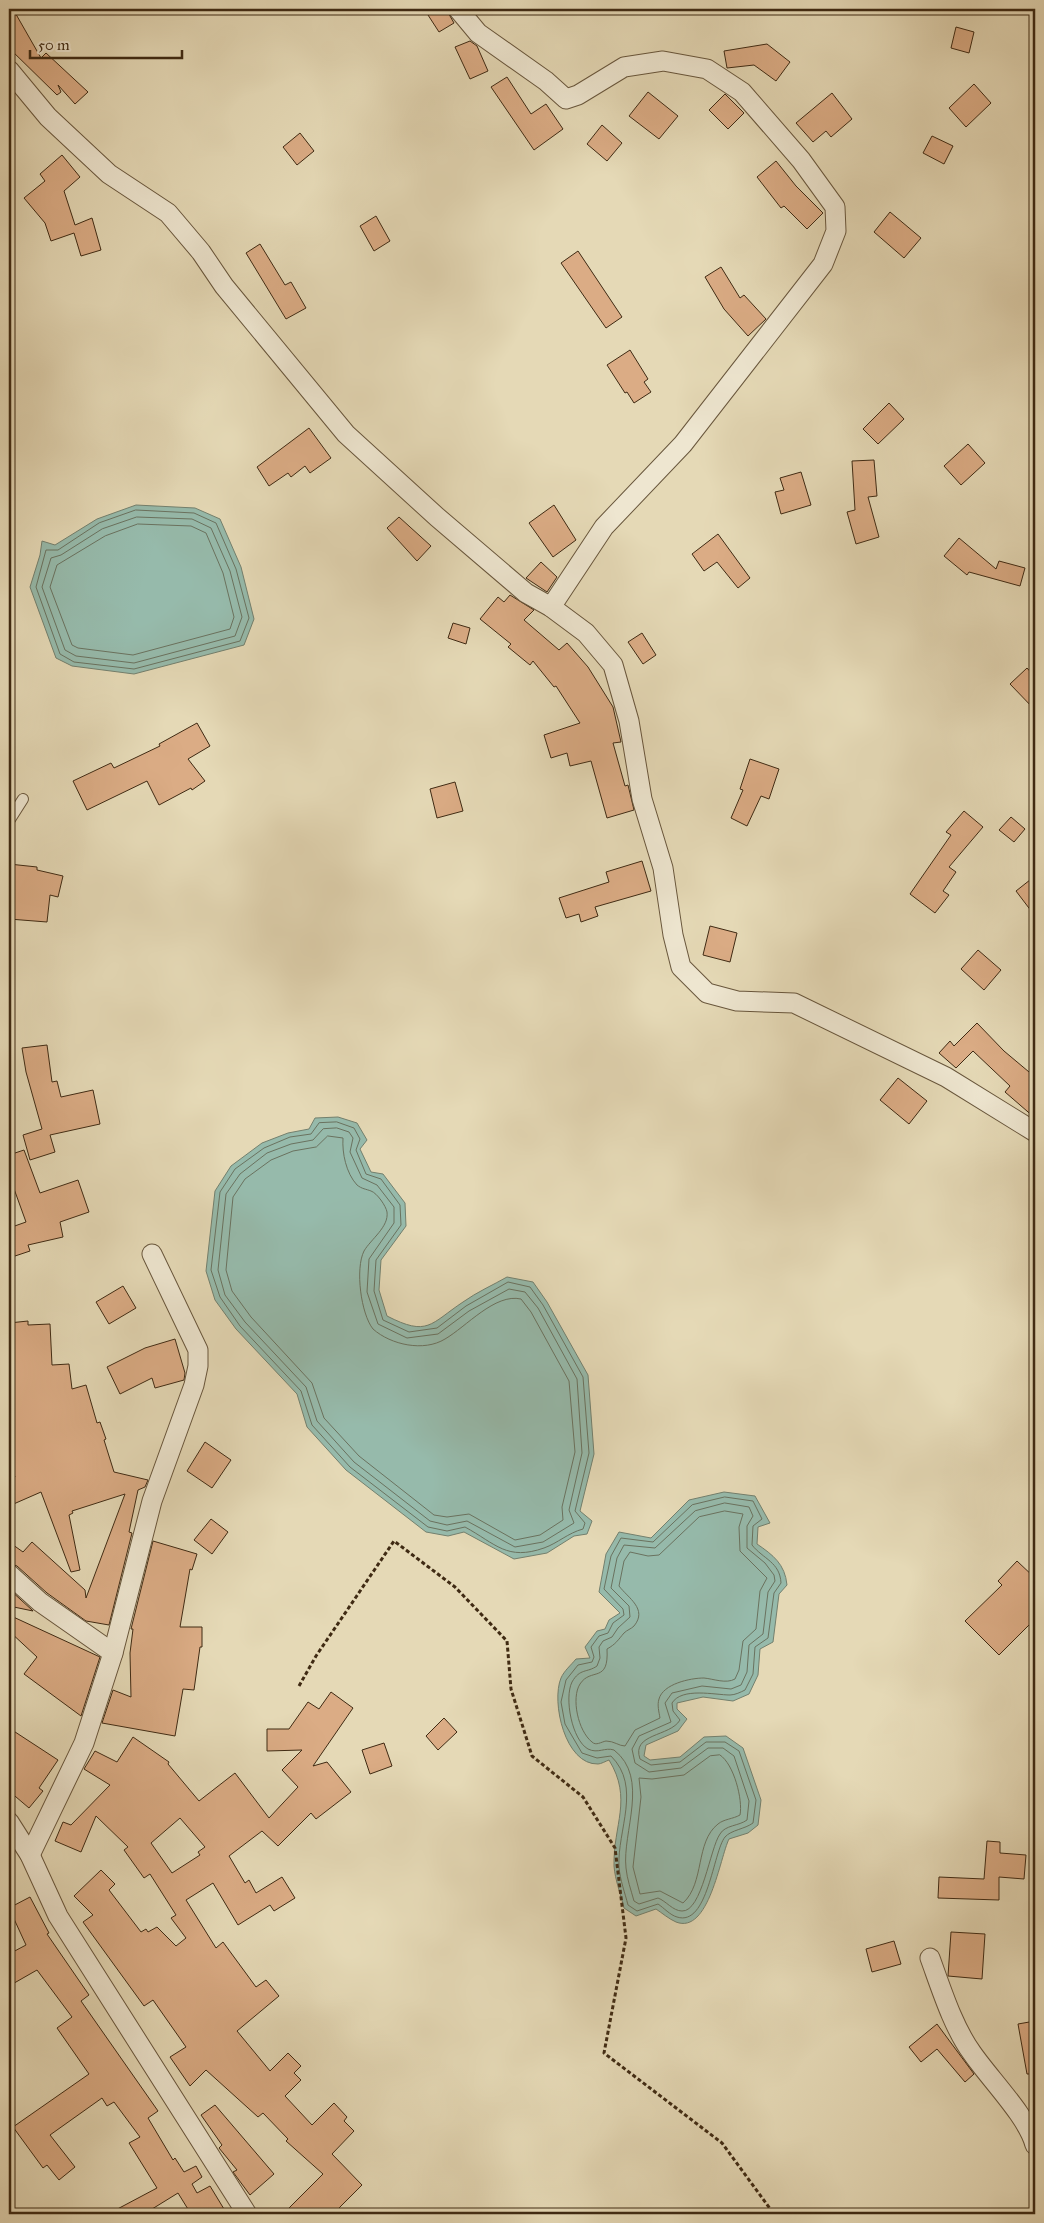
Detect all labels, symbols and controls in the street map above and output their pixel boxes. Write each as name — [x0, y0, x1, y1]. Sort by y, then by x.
scale bar — [30, 28, 182, 60]
text: 50 m — [38, 36, 70, 54]

